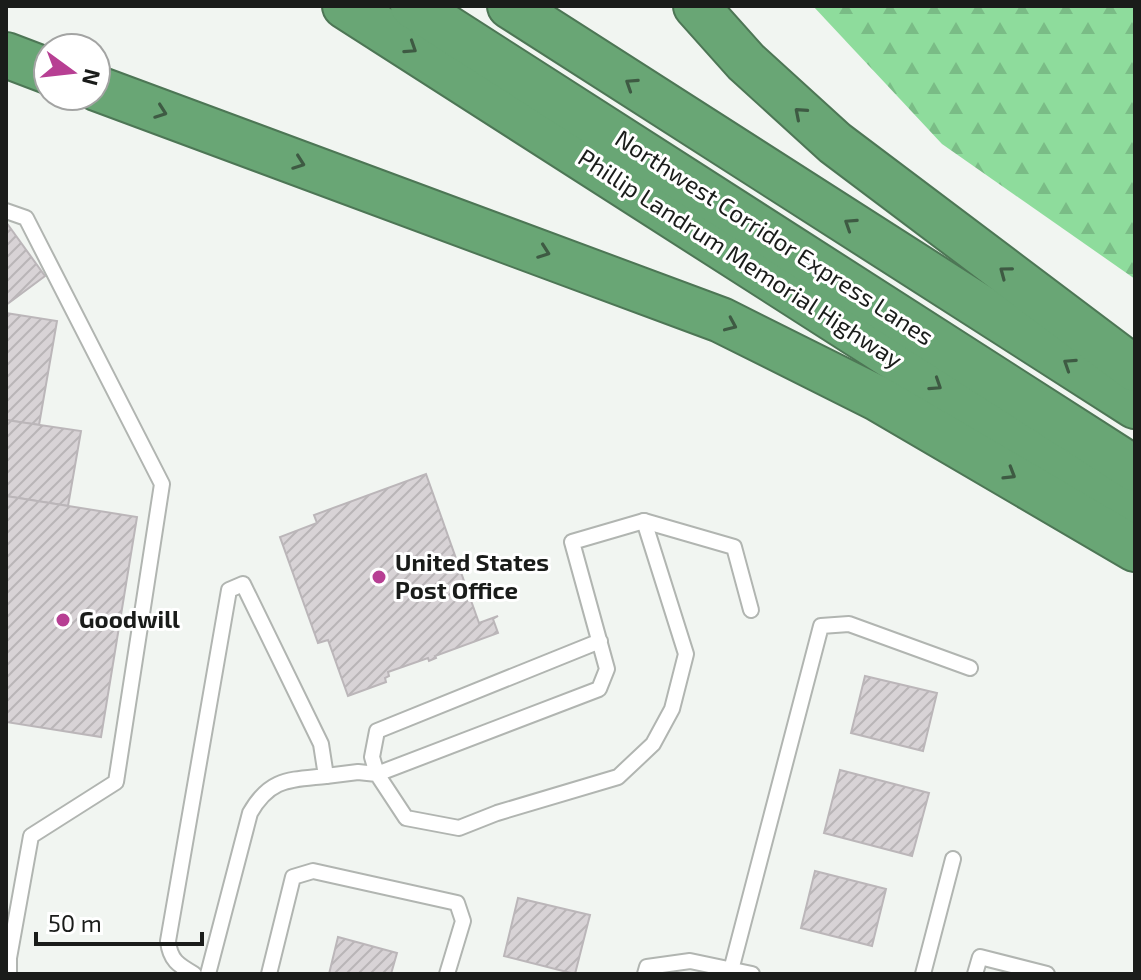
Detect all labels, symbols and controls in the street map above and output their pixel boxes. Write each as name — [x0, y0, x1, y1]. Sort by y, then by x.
north arrow — [32, 32, 112, 112]
one-way arrow — [402, 39, 416, 54]
text: N — [78, 66, 107, 88]
one-way arrow — [626, 78, 640, 93]
one-way arrow — [153, 103, 167, 119]
one-way arrow — [795, 108, 810, 122]
street label: Northwest Corridor Express Lanes — [610, 123, 939, 351]
street label: Phillip Landrum Memorial Highway — [573, 142, 909, 374]
one-way arrow — [292, 153, 306, 170]
one-way arrow — [845, 218, 859, 233]
one-way arrow — [536, 242, 550, 259]
one-way arrow — [1000, 267, 1014, 282]
one-way arrow — [723, 315, 738, 331]
one-way arrow — [1064, 359, 1078, 374]
one-way arrow — [927, 375, 942, 390]
one-way arrow — [1001, 464, 1016, 480]
place label: United States Post Office — [395, 547, 549, 604]
marker: United States Post Office — [370, 568, 388, 586]
place label: Goodwill — [79, 604, 180, 633]
marker: Goodwill — [54, 611, 72, 629]
scale bar — [36, 896, 202, 946]
text: 50 m — [48, 908, 102, 937]

